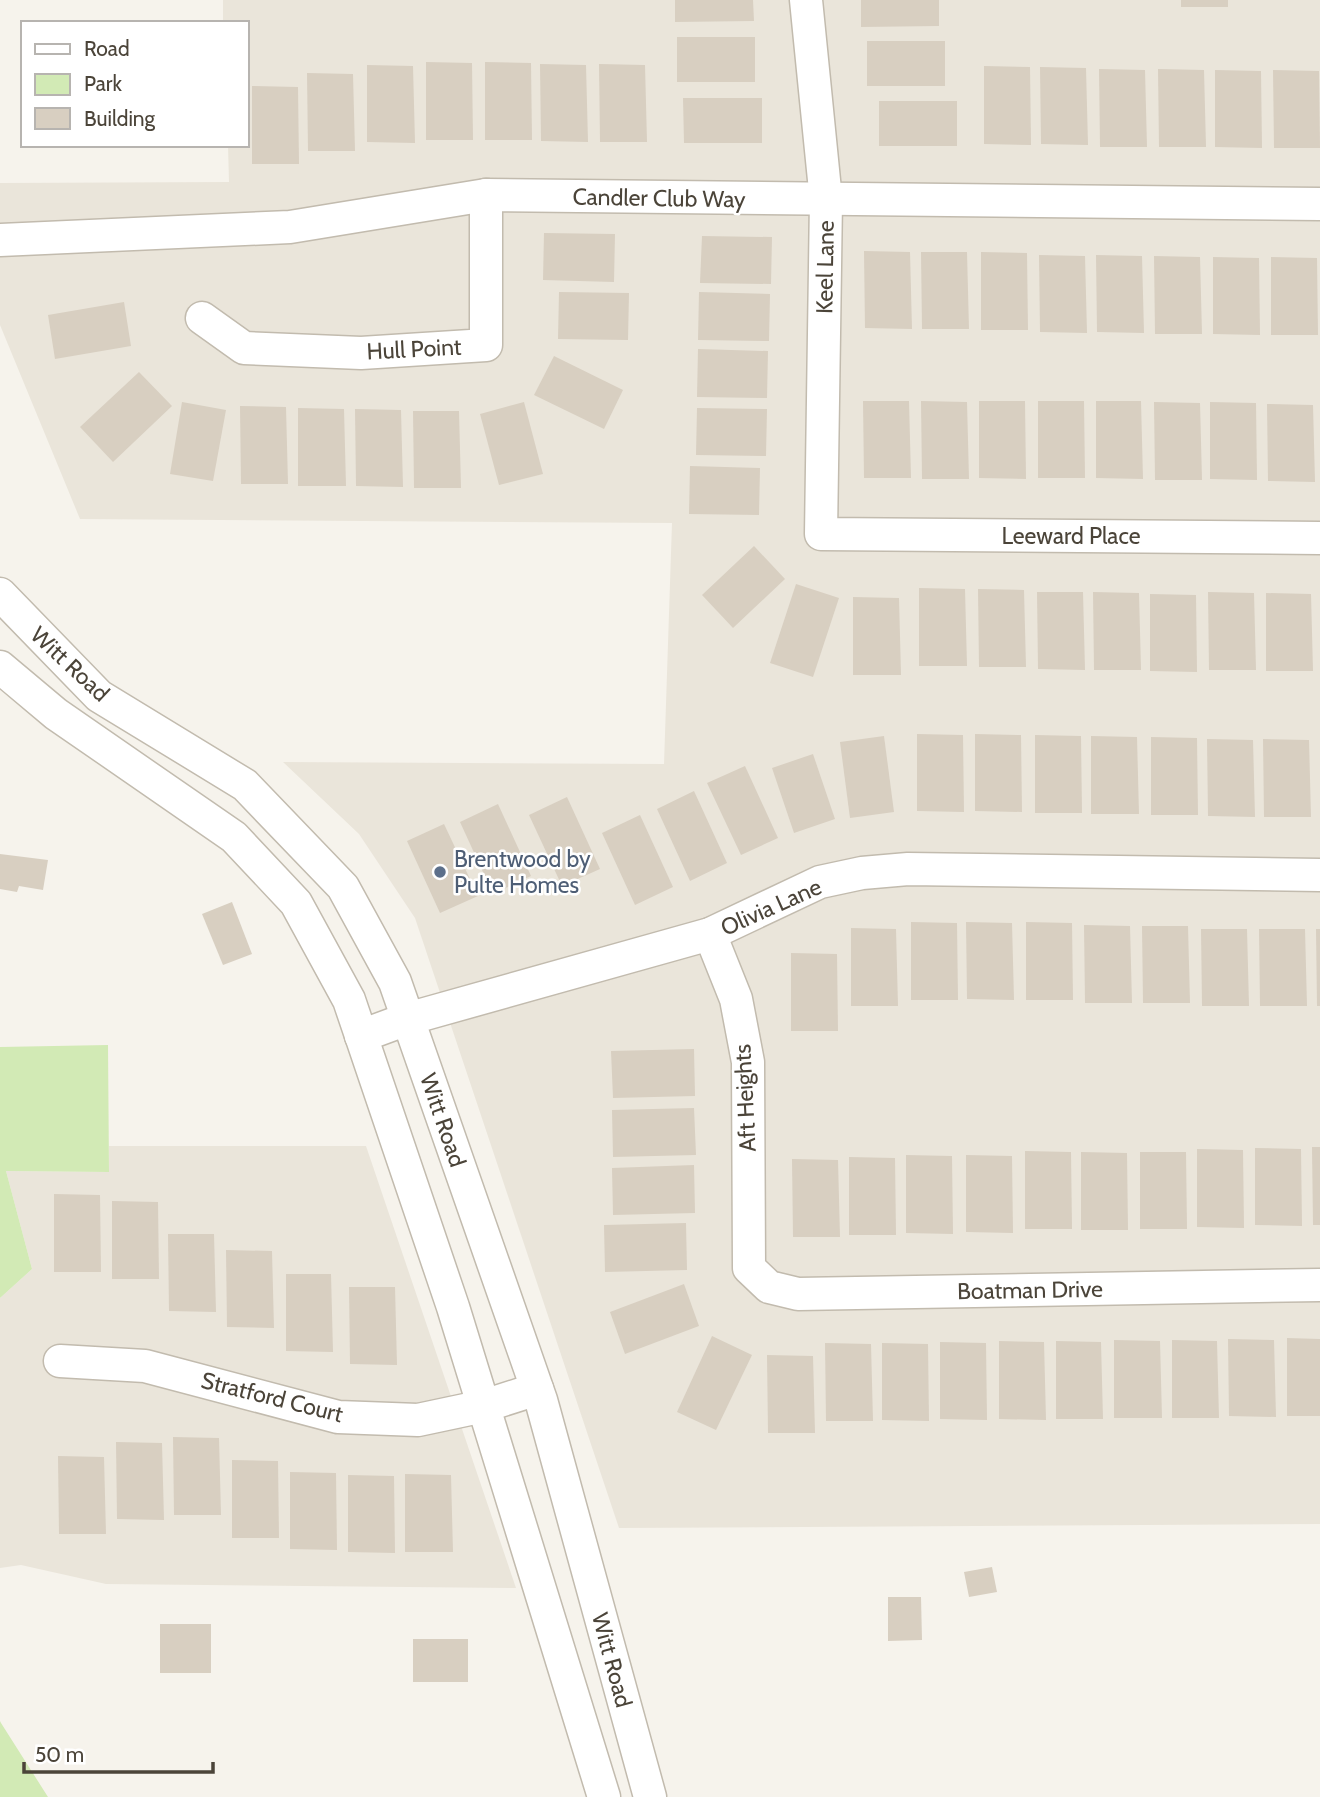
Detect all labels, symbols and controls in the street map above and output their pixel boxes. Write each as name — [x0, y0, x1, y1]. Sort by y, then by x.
legend — [21, 21, 248, 147]
text: Road — [84, 36, 130, 61]
text: Park — [84, 71, 122, 96]
text: Building — [84, 106, 156, 131]
street label: Candler Club Way — [572, 182, 746, 214]
street label: Keel Lane — [810, 220, 840, 314]
street label: Hull Point — [366, 333, 462, 365]
street label: Leeward Place — [1002, 522, 1141, 550]
street label: Witt Road — [25, 621, 115, 707]
place label: Brentwood by Pulte Homes — [454, 845, 591, 899]
marker: Brentwood by Pulte Homes — [432, 864, 448, 880]
street label: Olivia Lane — [716, 872, 826, 942]
street label: Aft Heights — [728, 1043, 762, 1153]
street label: Witt Road — [414, 1070, 472, 1170]
street label: Boatman Drive — [957, 1275, 1103, 1305]
street label: Stratford Court — [198, 1366, 346, 1428]
street label: Witt Road — [586, 1609, 638, 1711]
scale bar — [24, 1730, 214, 1774]
text: 50 m — [35, 1742, 84, 1767]

